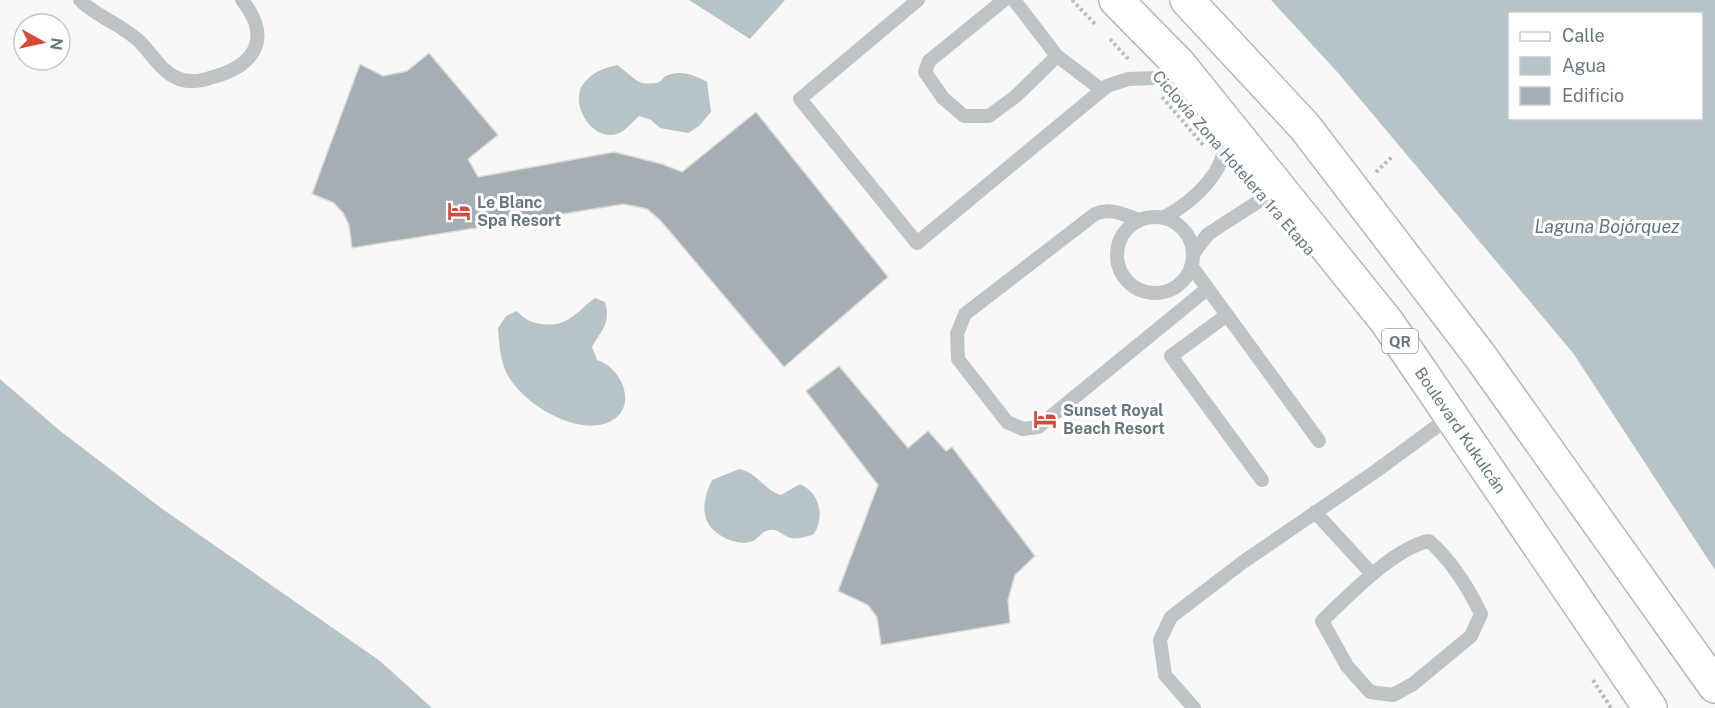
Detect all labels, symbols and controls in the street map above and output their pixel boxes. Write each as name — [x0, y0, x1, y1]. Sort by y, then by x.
north arrow — [12, 12, 72, 72]
legend — [1508, 12, 1703, 120]
text: Calle — [1562, 25, 1605, 46]
text: N — [46, 36, 67, 52]
text: Agua — [1562, 55, 1606, 76]
street label: Ciclovía Zona Hotelera 1ra Etapa — [1149, 67, 1319, 259]
text: Edificio — [1562, 85, 1624, 106]
place label: Le Blanc Spa Resort — [477, 193, 562, 230]
hotel icon: Le Blanc Spa Resort — [446, 198, 472, 224]
water label: Laguna Bojórquez — [1535, 216, 1680, 237]
road number: QR — [1382, 329, 1418, 353]
street label: Boulevard Kukulcán — [1411, 364, 1510, 497]
place label: Sunset Royal Beach Resort — [1063, 401, 1165, 438]
hotel icon: Sunset Royal Beach Resort — [1032, 406, 1058, 432]

